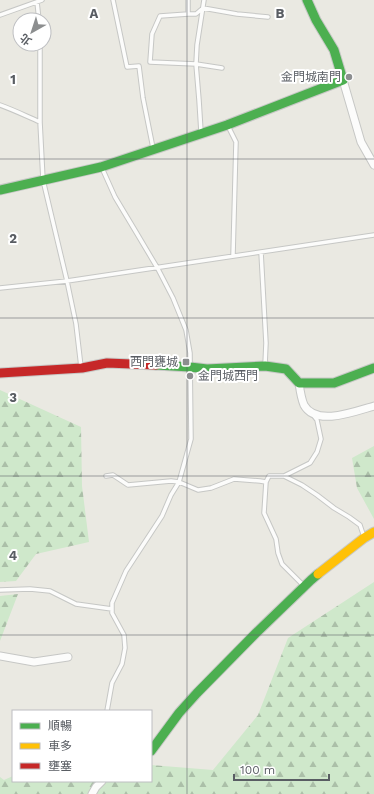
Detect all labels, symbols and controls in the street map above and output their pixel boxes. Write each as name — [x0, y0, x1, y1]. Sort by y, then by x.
text: A — [90, 6, 99, 21]
text: B — [276, 6, 285, 21]
north arrow — [12, 12, 52, 52]
text: 北 — [18, 31, 34, 48]
place label: 金門城南門 — [281, 70, 341, 84]
text: 1 — [10, 72, 16, 87]
marker: 金門城南門 — [344, 72, 354, 82]
text: 2 — [9, 231, 17, 246]
place label: 西門甕城 — [130, 355, 178, 369]
marker: 西門甕城 — [181, 357, 191, 367]
place label: 金門城西門 — [198, 369, 258, 383]
marker: 金門城西門 — [185, 371, 195, 381]
text: 3 — [9, 390, 17, 405]
text: 4 — [9, 548, 18, 563]
legend — [12, 710, 152, 782]
text: 順暢 — [48, 719, 72, 733]
text: 車多 — [48, 739, 72, 753]
scale bar — [234, 756, 329, 782]
text: 壅塞 — [48, 759, 72, 773]
text: 100 m — [240, 763, 275, 777]

